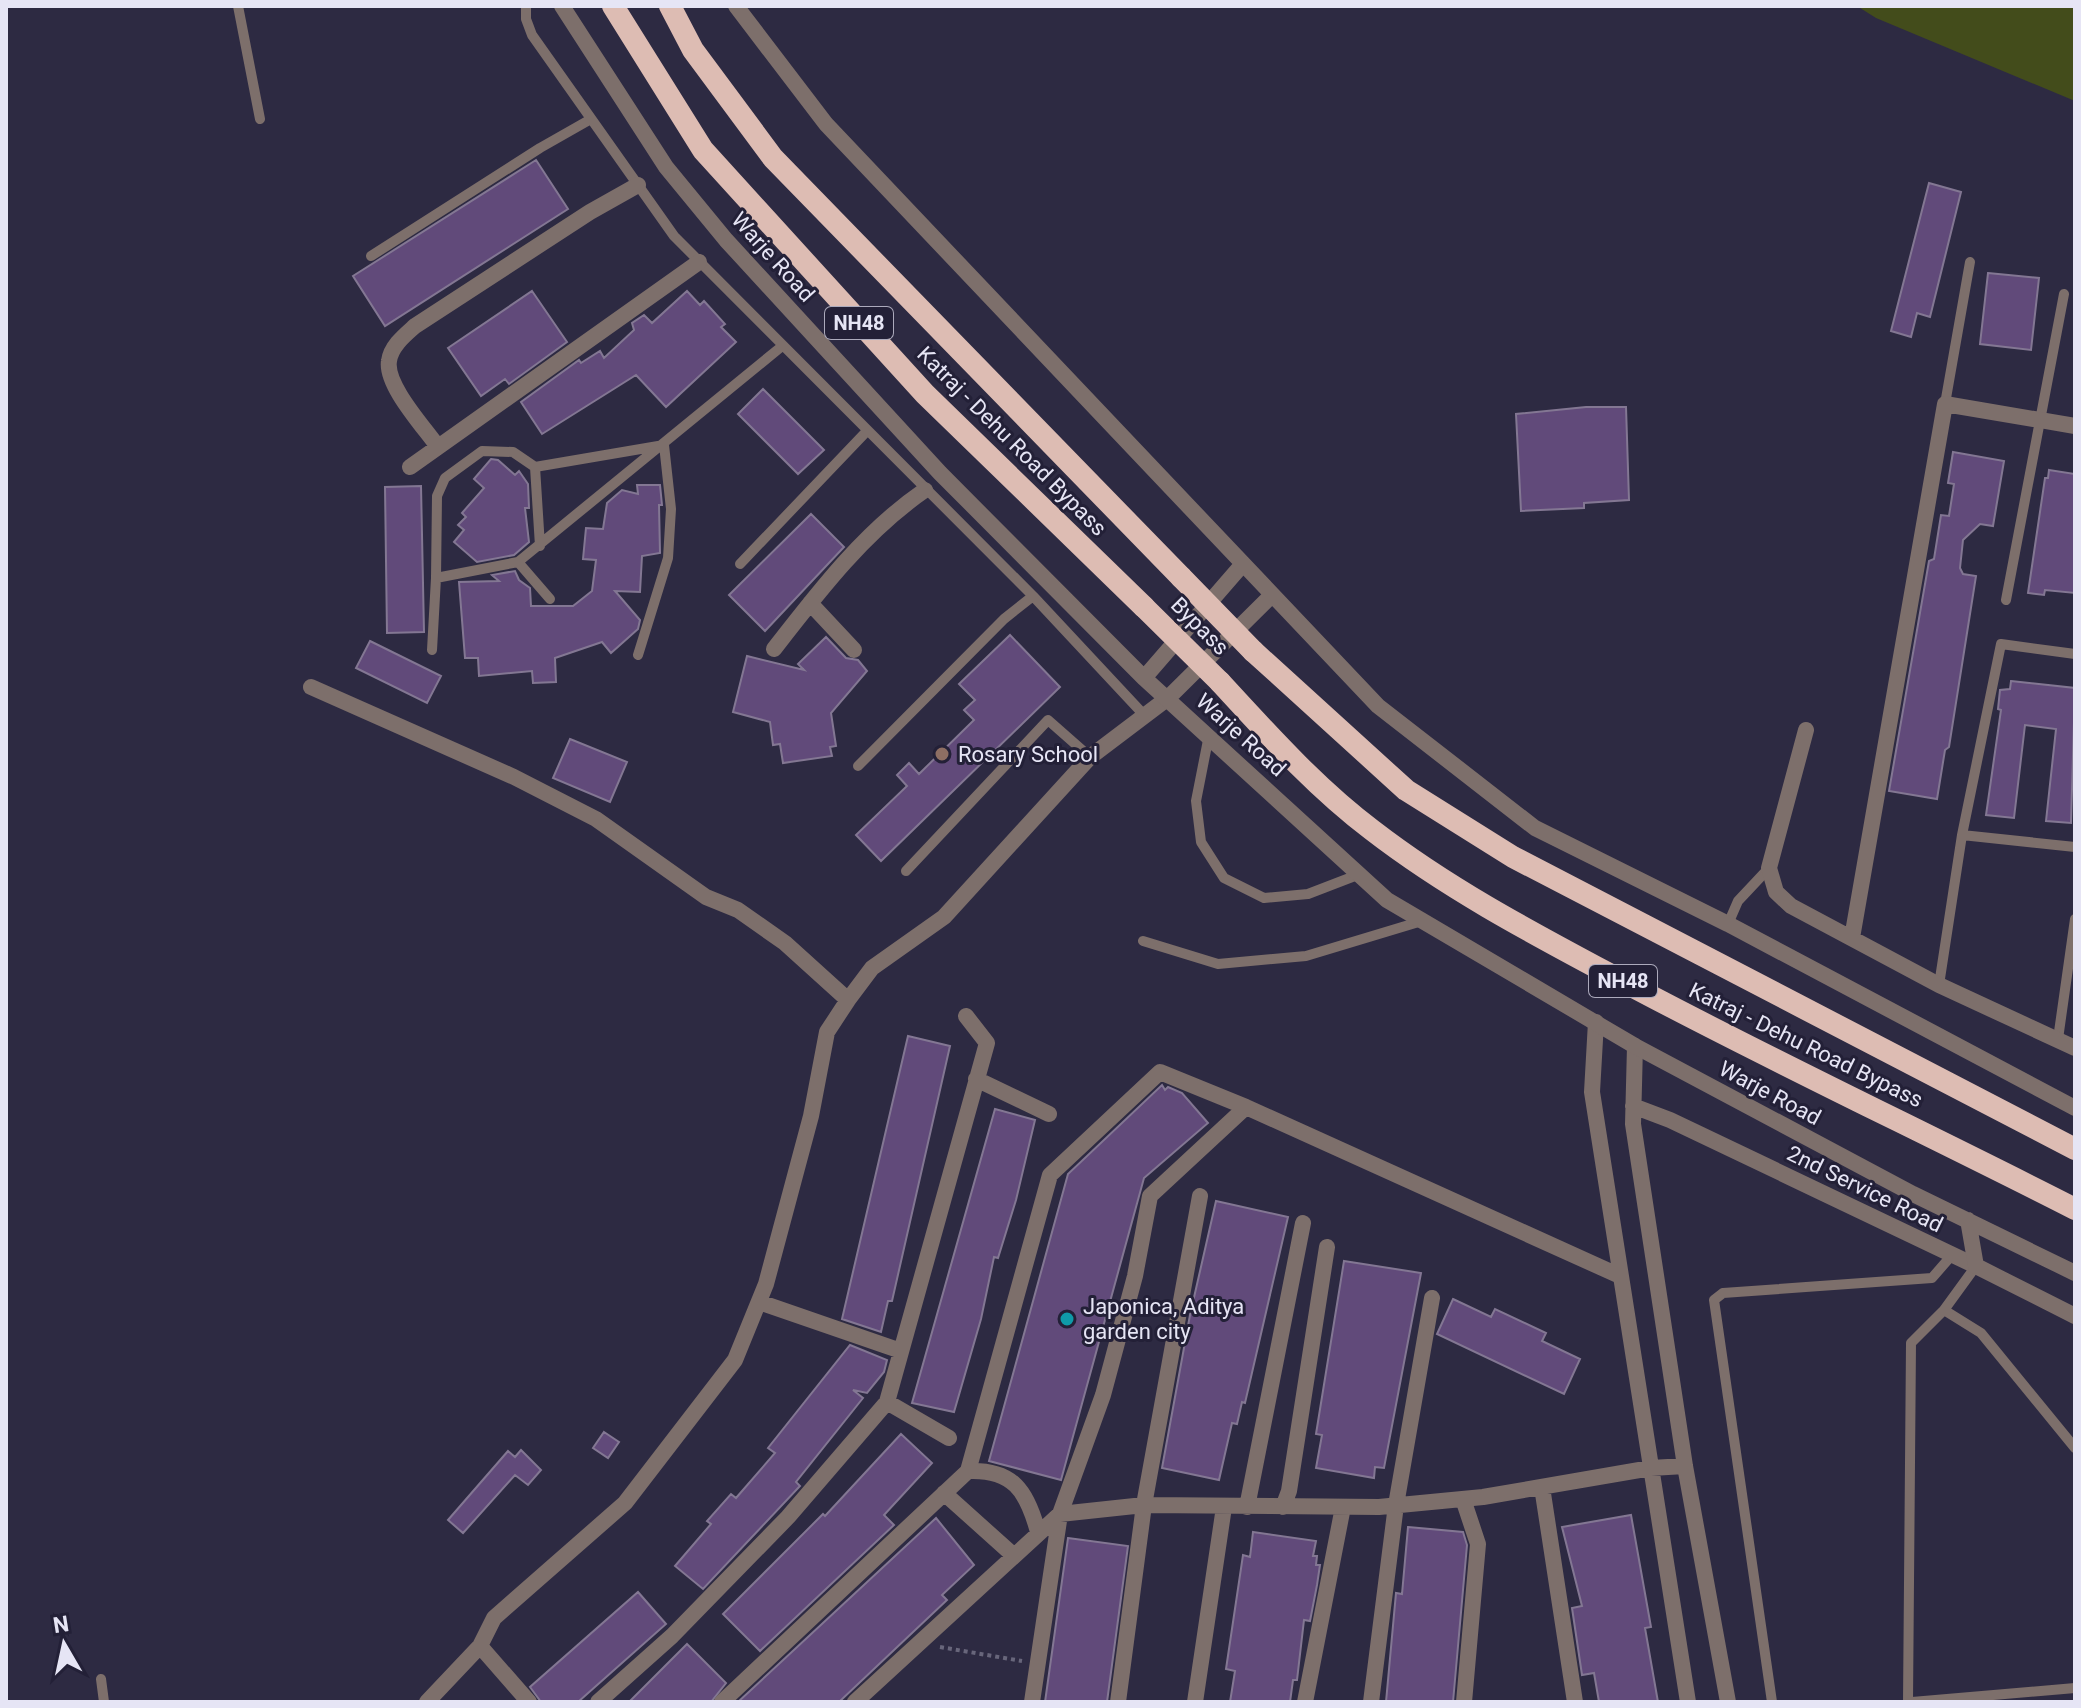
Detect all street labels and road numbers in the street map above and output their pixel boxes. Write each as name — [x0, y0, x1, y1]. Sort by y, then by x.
street label: Warje Road — [726, 207, 820, 307]
road number: NH48 — [825, 307, 893, 339]
street label: Katraj - Dehu Road Bypass — [912, 341, 1112, 541]
street label: Bypass — [1166, 592, 1234, 660]
street label: Warje Road — [1191, 688, 1291, 782]
road number: NH48 — [1589, 965, 1657, 997]
street label: Katraj - Dehu Road Bypass — [1685, 977, 1927, 1113]
street label: Warje Road — [1715, 1056, 1825, 1130]
street label: 2nd Service Road — [1783, 1141, 1947, 1237]

